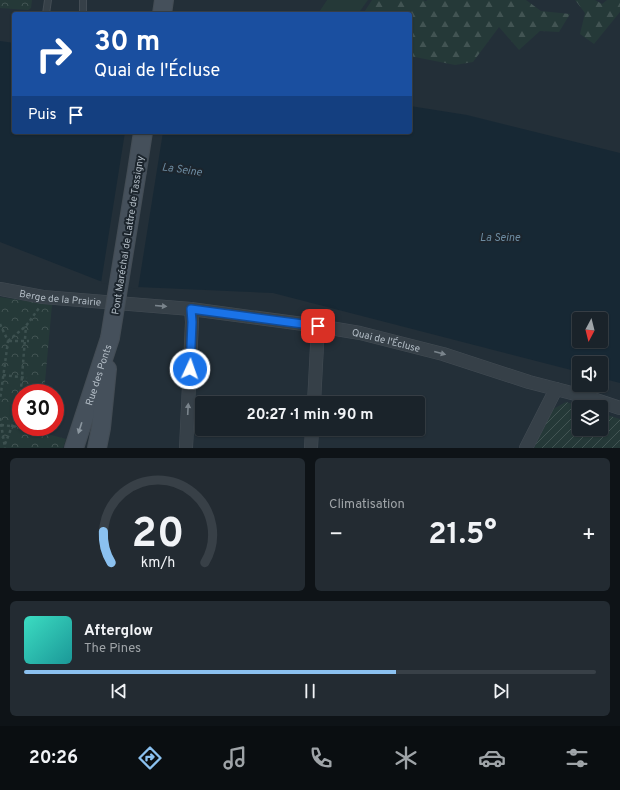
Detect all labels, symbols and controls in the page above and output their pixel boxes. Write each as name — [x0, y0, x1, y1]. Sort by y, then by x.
text: 30 m — [94, 25, 160, 61]
icon: right — [28, 28, 80, 80]
text: Quai de l'Écluse — [94, 60, 220, 83]
icon: arrive — [65, 104, 87, 126]
text: Puis — [28, 106, 57, 125]
street label: Pont Maréchal de Lattre de Tassigny — [109, 155, 147, 316]
water label: La Seine — [161, 160, 203, 180]
water label: La Seine — [480, 231, 520, 245]
street label: Berge de la Prairie — [18, 288, 102, 310]
one-way arrow — [155, 303, 167, 309]
pin — [301, 309, 335, 343]
north arrow — [572, 312, 608, 348]
map controls — [572, 312, 608, 436]
icon: arrive — [307, 315, 329, 337]
street label: Quai de l'Écluse — [351, 327, 422, 356]
street label: Rue des Ponts — [83, 343, 116, 408]
position arrow — [169, 348, 211, 390]
one-way arrow — [435, 350, 447, 356]
button: sound — [572, 356, 608, 392]
speed limit sign: 30 — [12, 384, 64, 436]
button: layers — [572, 400, 608, 436]
one-way arrow — [184, 403, 191, 415]
text: 20:27 · 1 min · 90 m — [247, 406, 373, 425]
one-way arrow — [77, 422, 83, 434]
text: Climatisation — [329, 497, 405, 513]
text: 20 — [131, 508, 184, 561]
text: 21.5° — [428, 517, 497, 554]
text: − — [329, 522, 343, 549]
text: + — [582, 522, 596, 549]
text: km/h — [140, 553, 175, 571]
text: Afterglow — [84, 622, 153, 641]
text: The Pines — [84, 641, 141, 657]
icon: previous — [108, 680, 130, 702]
icon: pause — [299, 680, 321, 702]
icon: next — [490, 680, 512, 702]
icon: directions — [136, 744, 164, 772]
icon: music — [221, 744, 249, 772]
icon: phone — [307, 744, 335, 772]
icon: climate — [392, 744, 420, 772]
icon: car — [478, 744, 506, 772]
icon: filters — [563, 744, 591, 772]
text: 20:26 — [29, 747, 78, 770]

